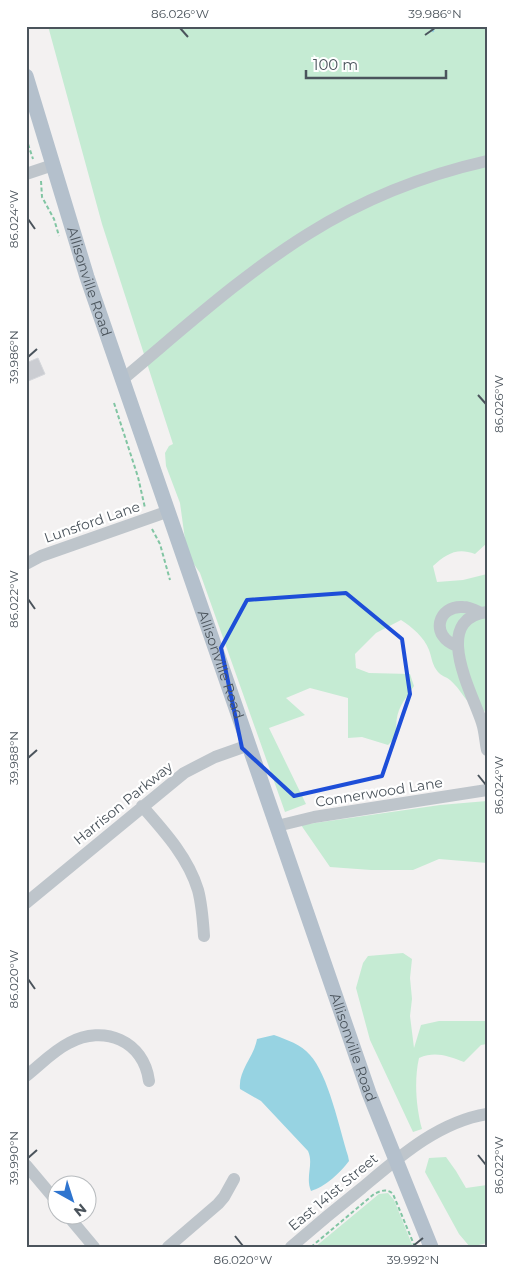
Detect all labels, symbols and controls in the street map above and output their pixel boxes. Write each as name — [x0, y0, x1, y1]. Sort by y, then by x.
text: 86.026°W — [151, 6, 209, 21]
text: 39.986°N — [408, 6, 462, 21]
scale bar — [306, 48, 446, 80]
text: 100 m — [313, 55, 358, 74]
text: 86.024°W — [6, 190, 21, 248]
street label: Allisonville Road — [63, 225, 116, 339]
text: 39.986°N — [6, 330, 21, 384]
text: 86.026°W — [491, 375, 506, 433]
street label: Lunsford Lane — [42, 497, 142, 547]
text: 86.022°W — [6, 570, 21, 628]
street label: Allisonville Road — [194, 608, 248, 721]
text: 39.988°N — [6, 731, 21, 785]
text: 86.024°W — [491, 756, 506, 814]
street label: Harrison Parkway — [70, 757, 177, 849]
street label: Connerwood Lane — [314, 773, 444, 811]
text: 86.020°W — [6, 950, 21, 1008]
street label: Allisonville Road — [326, 990, 381, 1104]
text: 39.990°N — [6, 1131, 21, 1185]
text: 86.022°W — [491, 1136, 506, 1194]
street label: East 141st Street — [285, 1149, 382, 1235]
north arrow — [48, 1176, 98, 1226]
text: N — [70, 1200, 90, 1221]
text: 86.020°W — [214, 1252, 272, 1267]
text: 39.992°N — [387, 1252, 439, 1267]

